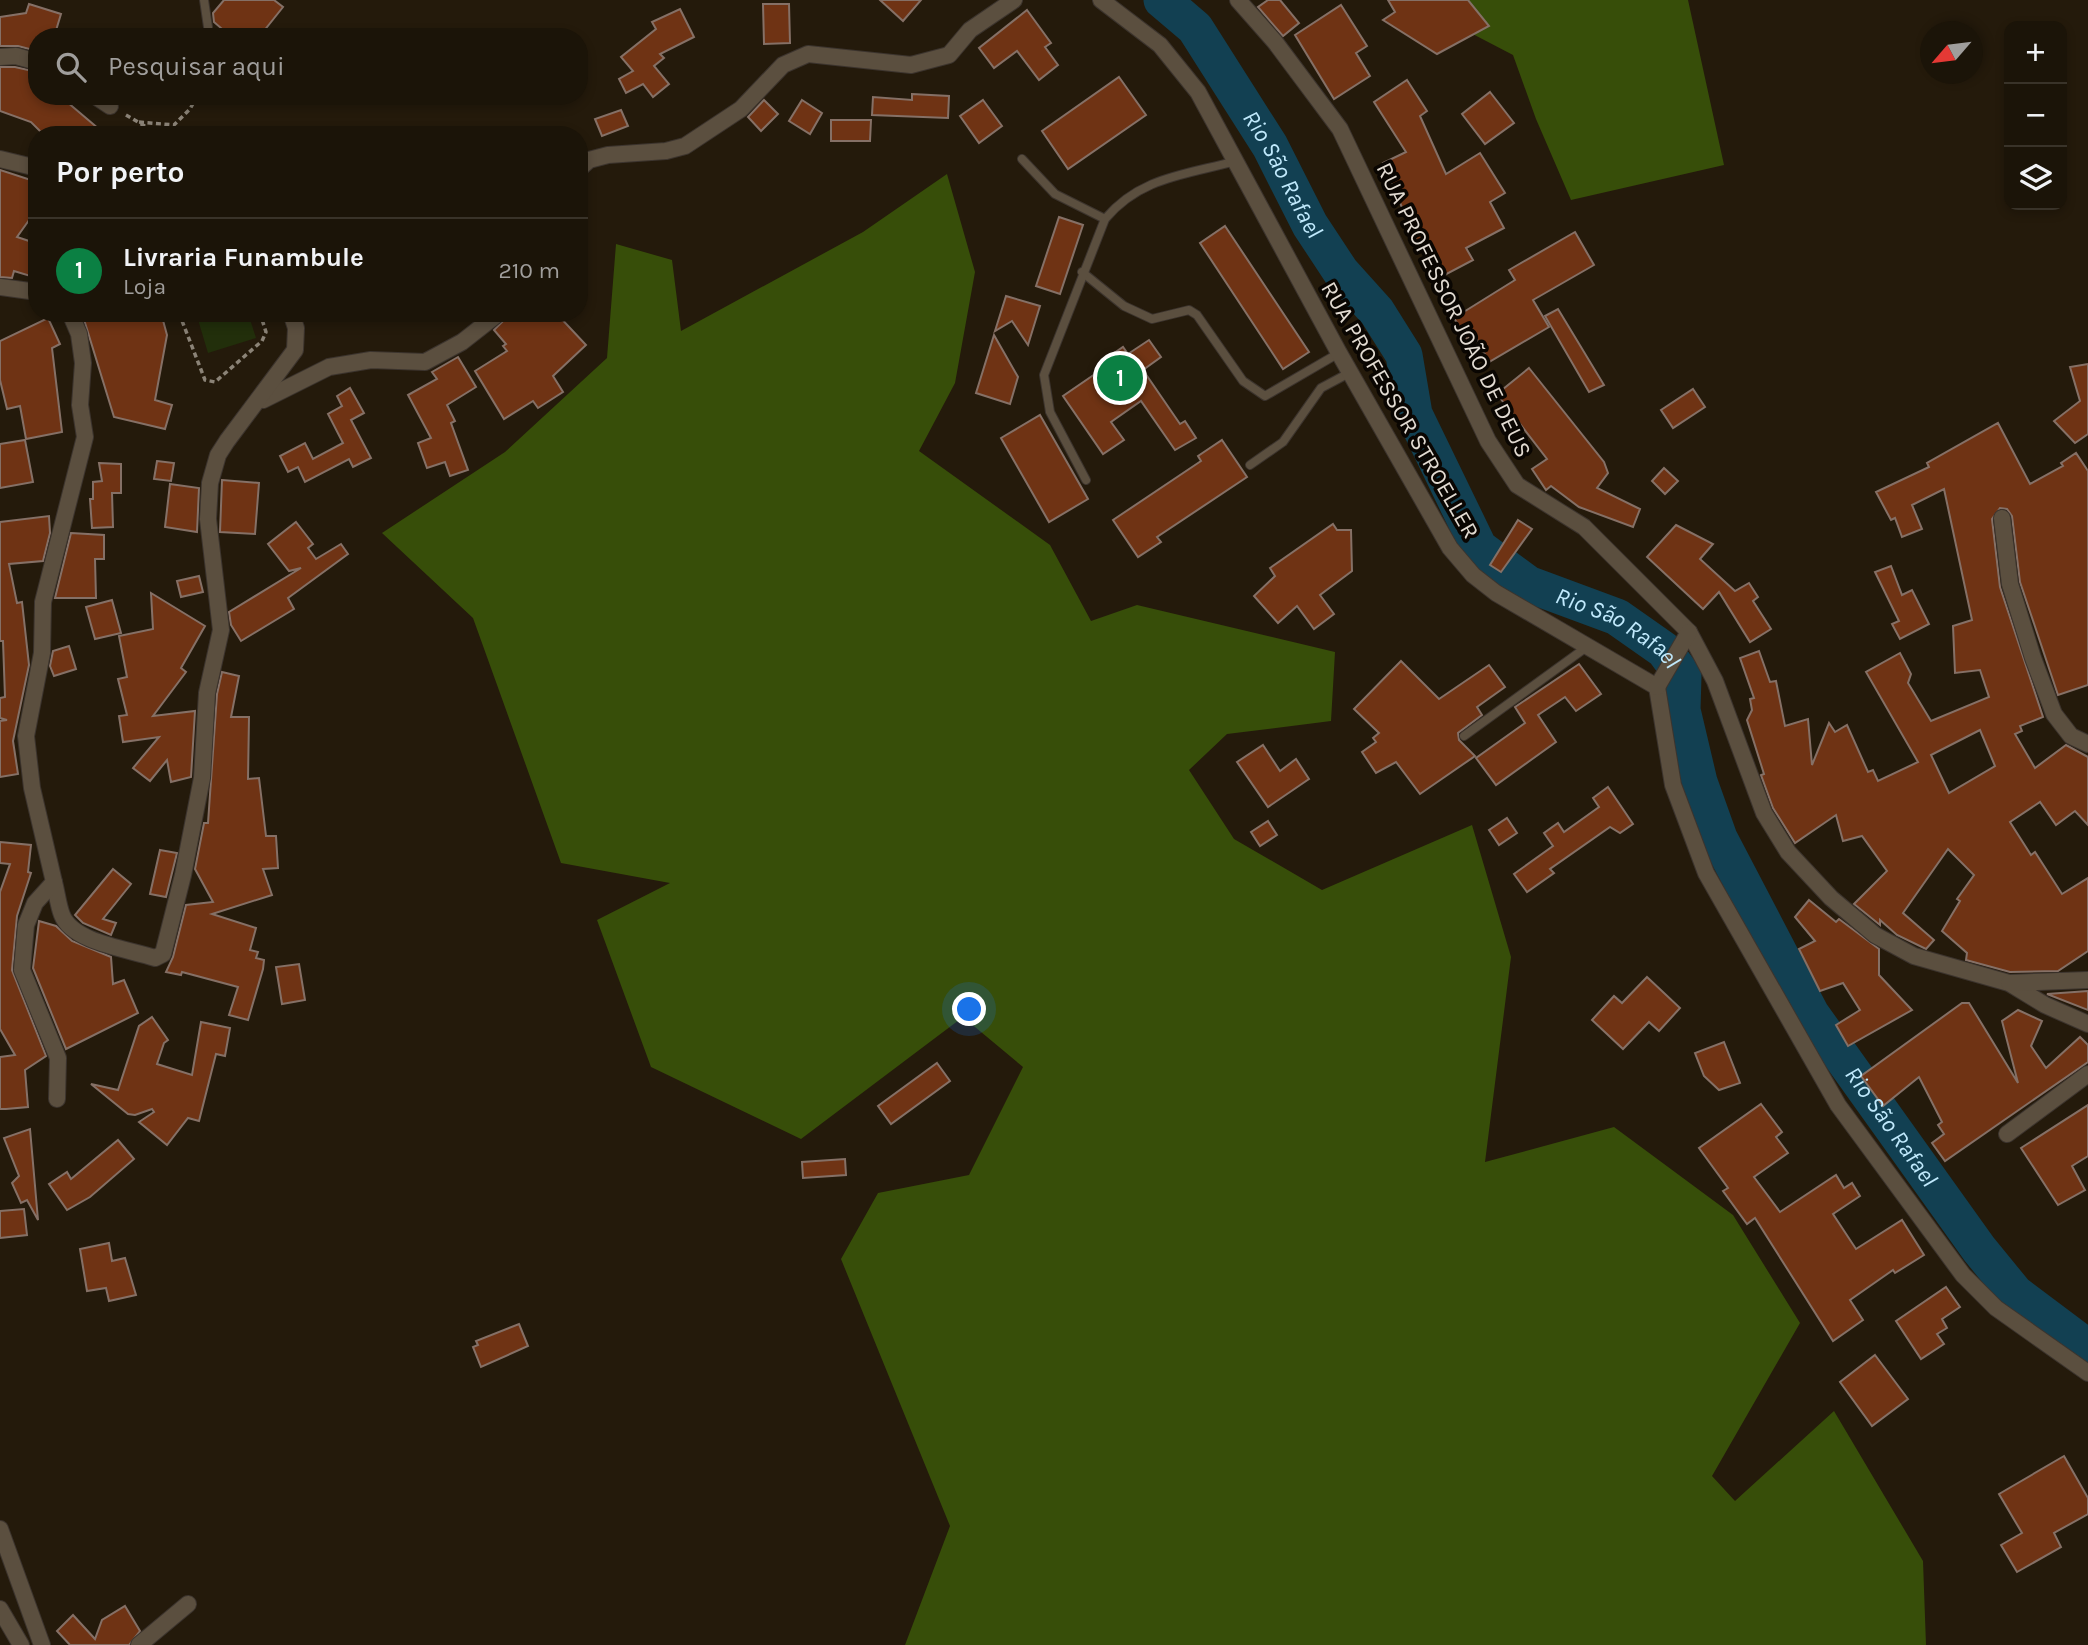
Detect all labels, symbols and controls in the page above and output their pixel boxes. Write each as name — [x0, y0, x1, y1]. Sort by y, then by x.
north arrow — [1920, 21, 1983, 84]
map controls — [2004, 21, 2067, 210]
button: + — [2004, 21, 2067, 84]
search box — [28, 28, 588, 105]
icon: search — [52, 48, 90, 86]
text: Pesquisar aqui — [108, 51, 285, 82]
button: − — [2004, 84, 2067, 147]
water label: Rio São Rafael — [1237, 105, 1329, 243]
button: layers — [2004, 147, 2067, 210]
text: Por perto — [56, 154, 185, 190]
street label: RUA PROFESSOR JOÃO DE DEUS — [1371, 158, 1537, 462]
text: Livraria Funambule — [123, 242, 364, 273]
text: 1 — [75, 257, 83, 284]
text: 210 m — [498, 257, 560, 284]
text: Loja — [123, 273, 166, 300]
street label: RUA PROFESSOR STROELLER — [1315, 277, 1485, 543]
pin: 1 — [1097, 352, 1143, 404]
water label: Rio São Rafael — [1552, 581, 1686, 674]
your location — [952, 992, 986, 1026]
water label: Rio São Rafael — [1839, 1061, 1944, 1192]

